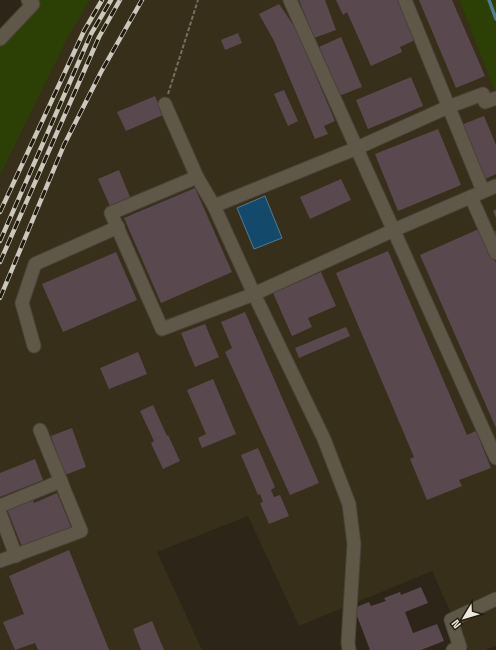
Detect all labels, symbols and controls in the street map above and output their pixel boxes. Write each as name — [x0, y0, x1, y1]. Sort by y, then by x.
north arrow — [444, 598, 484, 638]
text: N — [448, 617, 464, 631]

